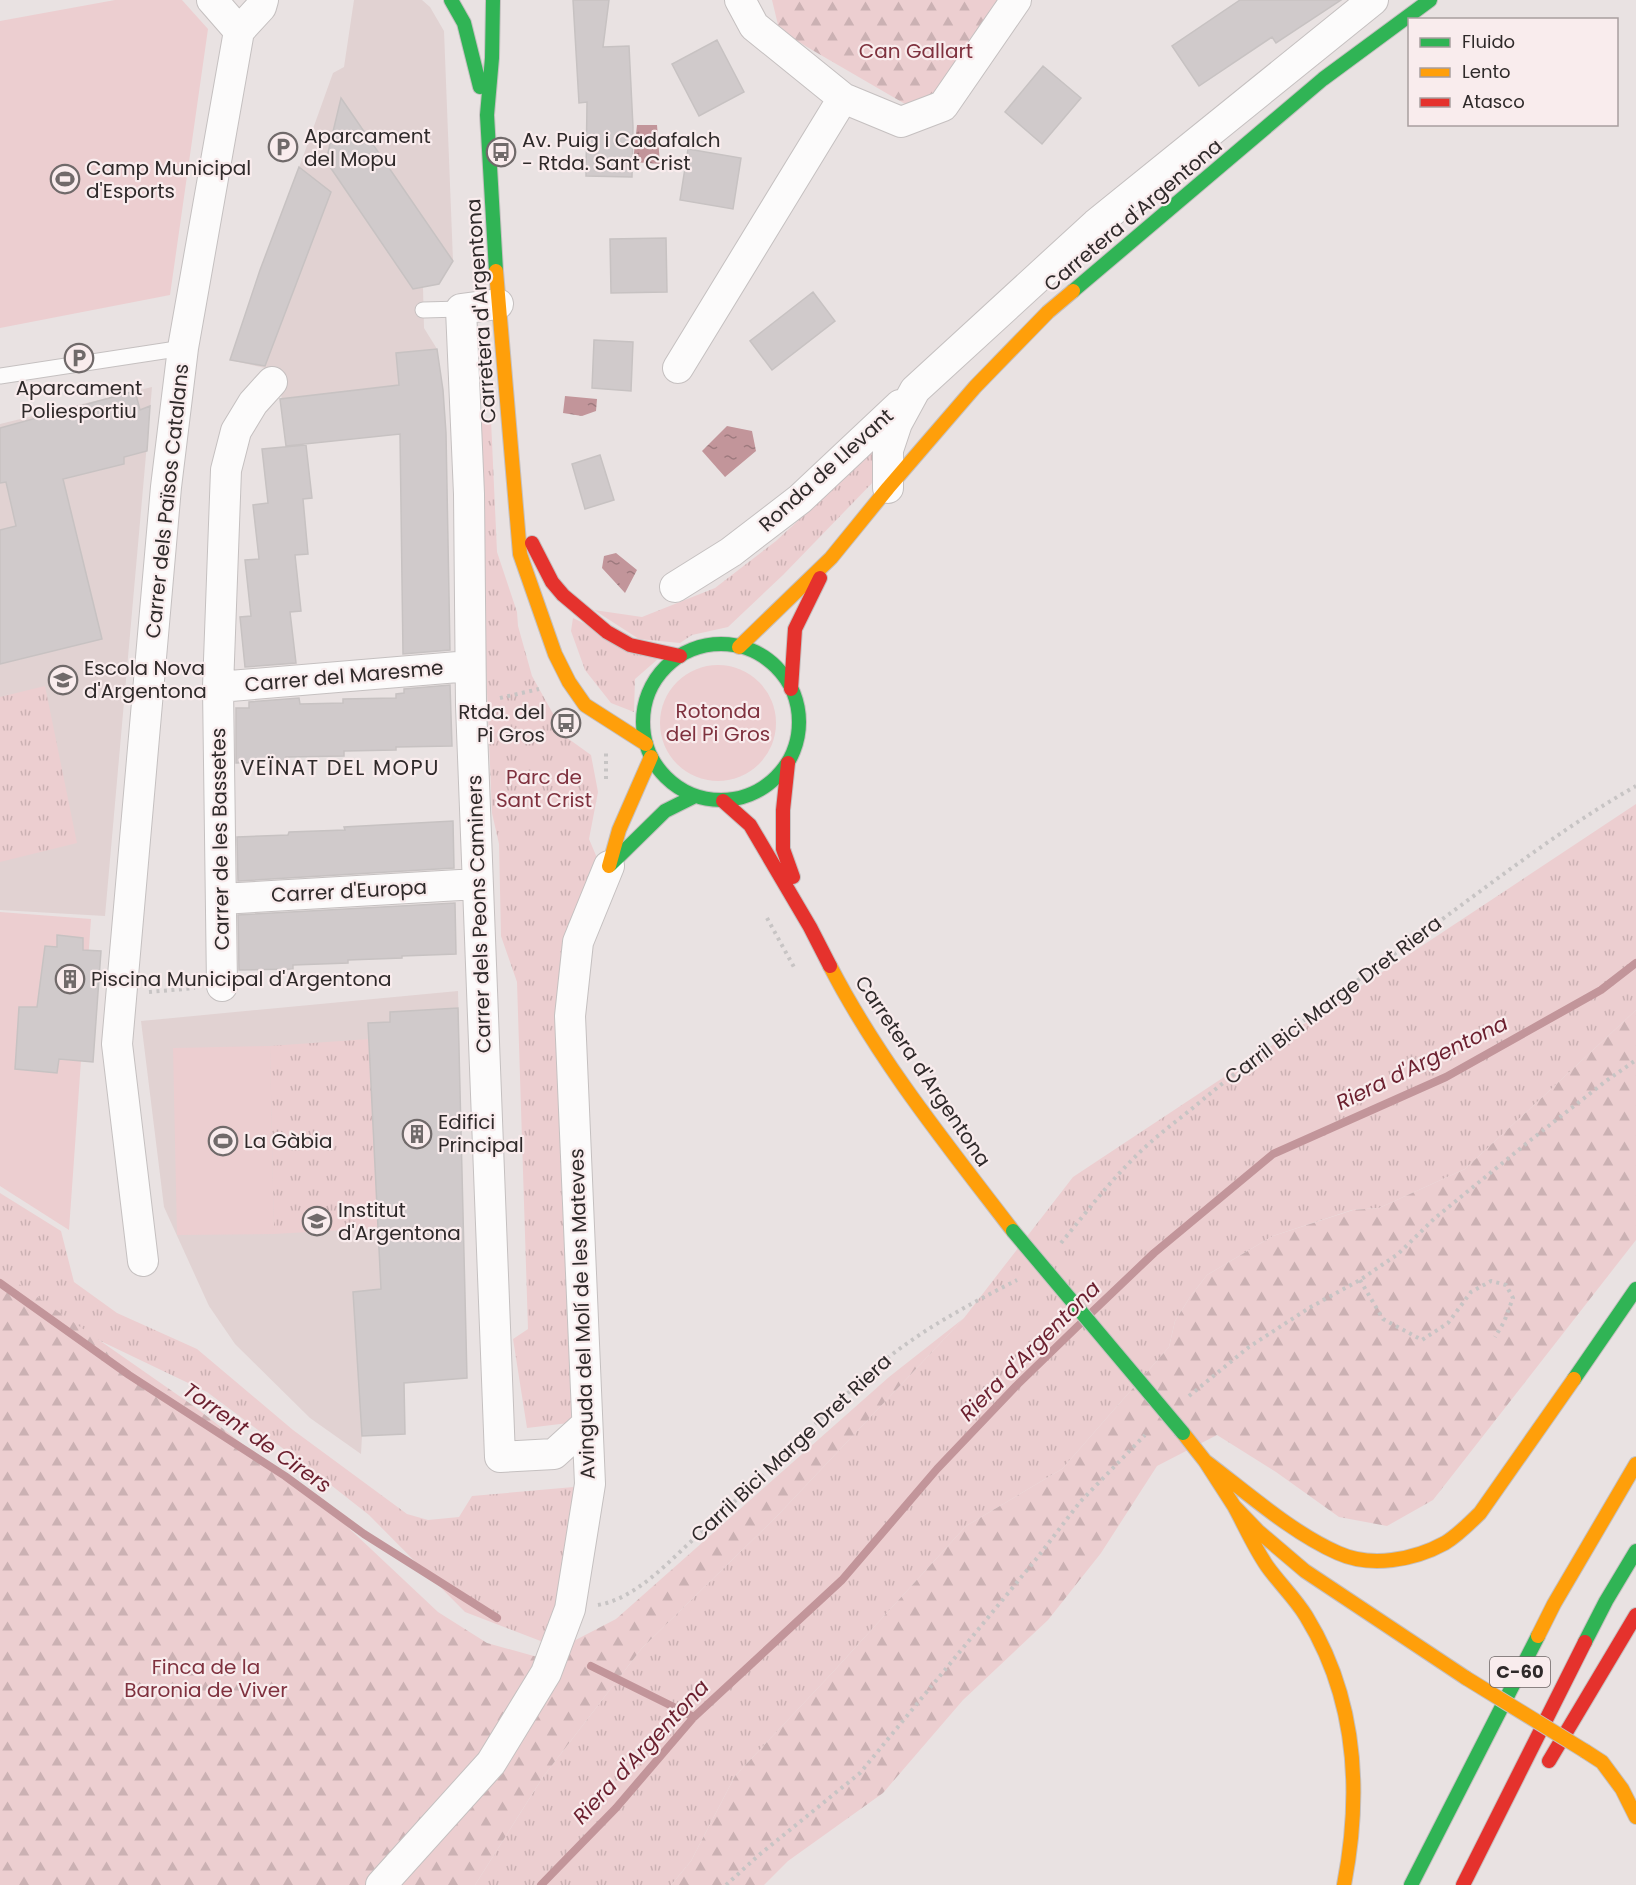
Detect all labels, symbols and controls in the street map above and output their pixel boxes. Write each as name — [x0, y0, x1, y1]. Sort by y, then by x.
legend — [1408, 18, 1618, 126]
text: Fluido — [1462, 29, 1515, 54]
park label: Can Gallart — [859, 37, 973, 65]
text: Lento — [1462, 59, 1511, 84]
text: Atasco — [1462, 89, 1525, 114]
place label: Aparcament del Mopu — [304, 122, 431, 173]
place label: Av. Puig i Cadafalch - Rtda. Sant Crist — [522, 126, 721, 177]
parking icon: Aparcament del Mopu — [267, 131, 299, 163]
street label: Carretera d'Argentona — [1038, 132, 1228, 298]
bus stop icon: Av. Puig i Cadafalch - Rtda. Sant Crist — [485, 136, 517, 168]
place label: Camp Municipal d'Esports — [86, 154, 251, 205]
sports icon: Camp Municipal d'Esports — [49, 163, 81, 195]
street label: Carretera d'Argentona — [459, 198, 503, 424]
parking icon: Aparcament Poliesportiu — [63, 342, 95, 374]
street label: Carrer dels Països Catalans — [139, 362, 195, 640]
place label: Aparcament Poliesportiu — [16, 374, 142, 425]
street label: Ronda de Llevant — [753, 402, 899, 538]
street label: Carrer del Maresme — [244, 653, 444, 699]
place label: Escola Nova d'Argentona — [84, 654, 207, 705]
school or university icon: Escola Nova d'Argentona — [47, 664, 79, 696]
park label: Rotonda del Pi Gros — [666, 697, 770, 748]
place label: Rtda. del Pi Gros — [458, 698, 545, 749]
bus stop icon: Rtda. del Pi Gros — [550, 707, 582, 739]
street label: Carrer de les Bassetes — [204, 727, 236, 951]
district label: VEÏNAT DEL MOPU — [240, 753, 440, 782]
park label: Parc de Sant Crist — [496, 763, 592, 814]
street label: Carrer dels Peons Caminers — [460, 774, 498, 1054]
street label: Carrer d'Europa — [270, 873, 428, 909]
street label: Carril Bici Marge Dret Riera — [1219, 909, 1447, 1091]
building icon: Piscina Municipal d'Argentona — [54, 963, 86, 995]
place label: Piscina Municipal d'Argentona — [91, 965, 392, 993]
street label: Carretera d'Argentona — [848, 970, 998, 1172]
water label: Riera d'Argentona — [1331, 1008, 1513, 1117]
place label: Edifici Principal — [438, 1108, 524, 1159]
building icon: Edifici Principal — [401, 1118, 433, 1150]
sports icon: La Gàbia — [207, 1125, 239, 1157]
place label: La Gàbia — [244, 1127, 333, 1155]
street label: Avinguda del Molí de les Mateves — [562, 1148, 602, 1480]
place label: Institut d'Argentona — [338, 1196, 461, 1247]
school or university icon: Institut d'Argentona — [301, 1205, 333, 1237]
water label: Riera d'Argentona — [953, 1274, 1106, 1427]
street label: Carril Bici Marge Dret Riera — [684, 1347, 898, 1549]
water label: Torrent de Cirers — [177, 1375, 337, 1500]
park label: Finca de la Baronia de Viver — [124, 1653, 288, 1704]
road number: C-60 — [1490, 1657, 1550, 1687]
water label: Riera d'Argentona — [566, 1673, 715, 1830]

